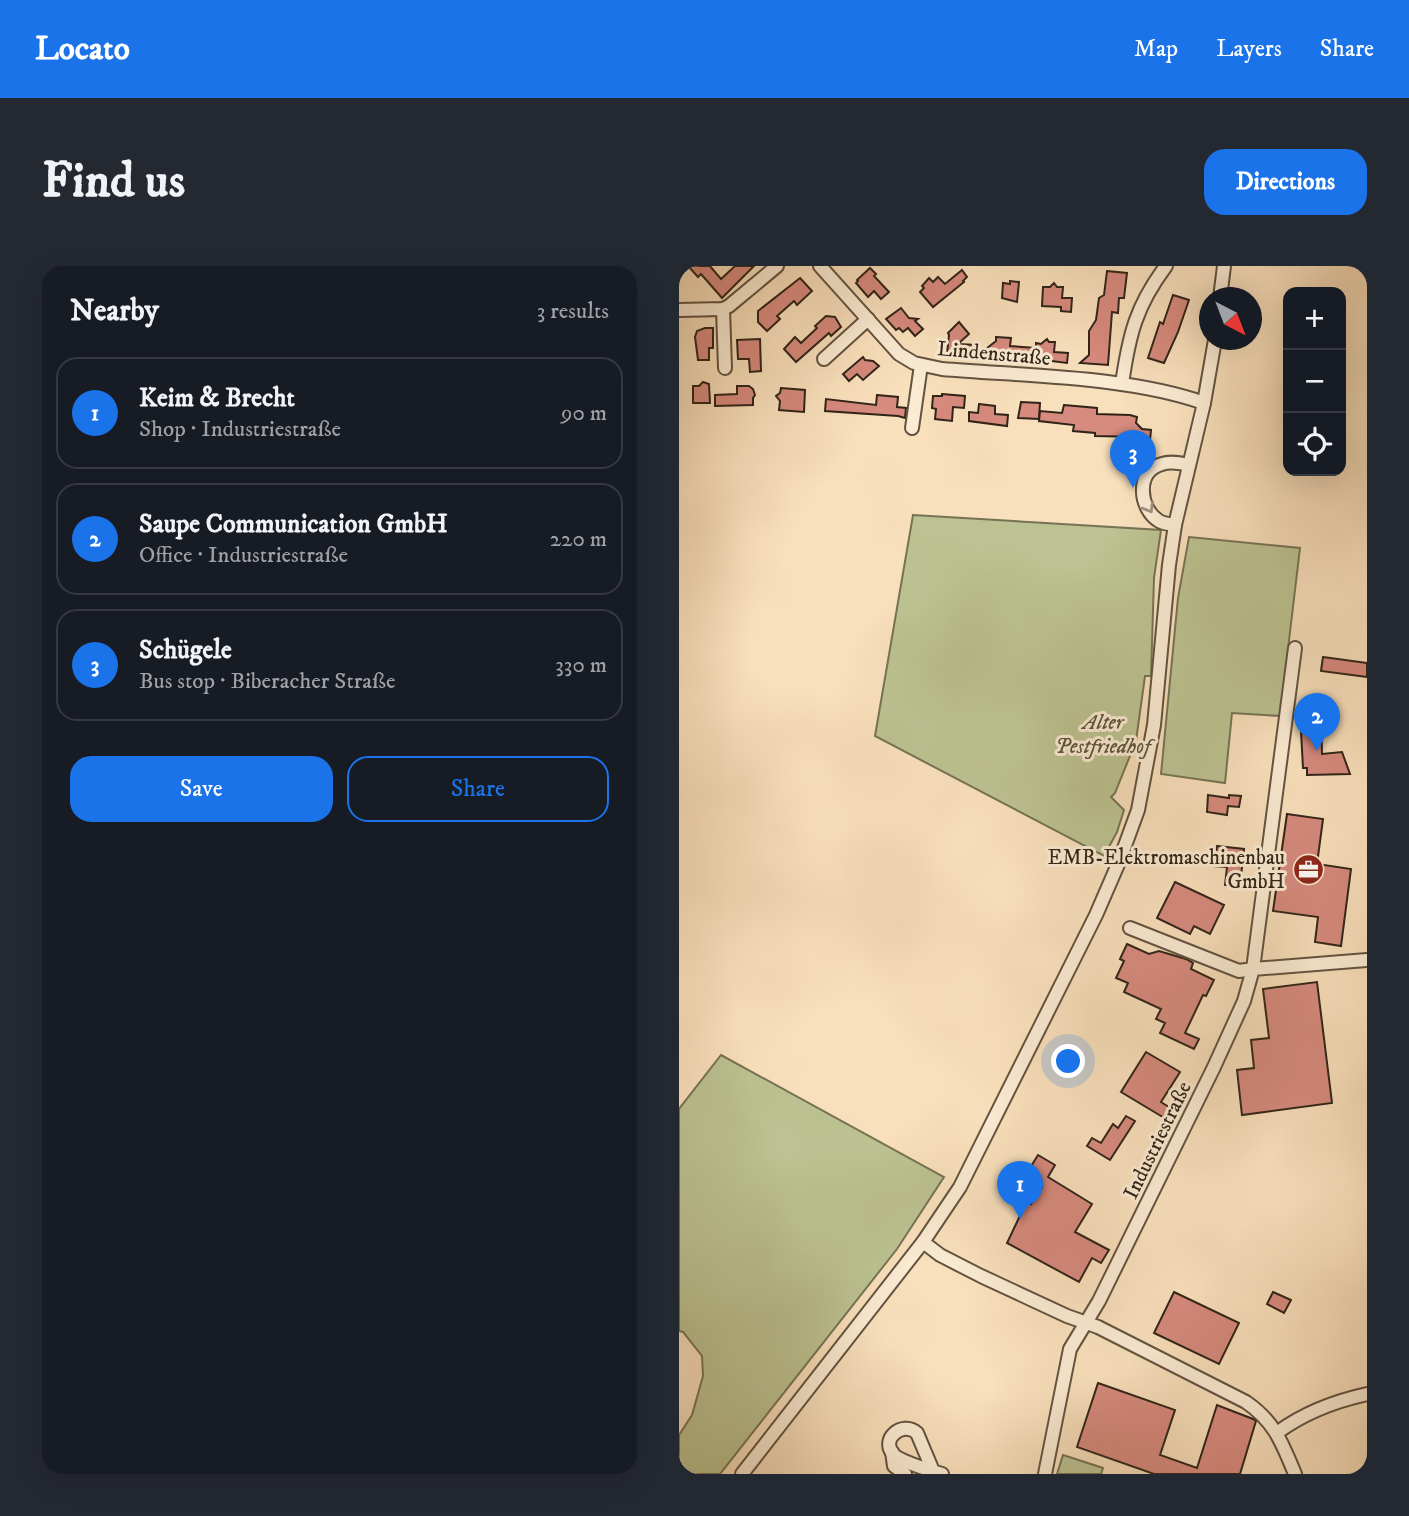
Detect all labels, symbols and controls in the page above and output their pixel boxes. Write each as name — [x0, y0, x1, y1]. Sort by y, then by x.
text: Locato — [35, 29, 130, 70]
text: Map — [1134, 34, 1178, 64]
text: Layers — [1216, 34, 1282, 64]
text: Share — [1320, 34, 1374, 64]
button: Directions — [1204, 149, 1367, 215]
text: Find us — [42, 151, 185, 213]
north arrow — [1199, 287, 1262, 350]
map controls — [1283, 287, 1346, 476]
button: + — [1283, 287, 1346, 350]
text: Nearby — [70, 293, 159, 330]
text: 3 results — [537, 297, 609, 326]
street label: Lindenstraße — [936, 336, 1052, 372]
button: − — [1283, 350, 1346, 413]
text: Keim & Brecht — [139, 382, 295, 415]
text: 1 — [91, 399, 99, 428]
text: 90 m — [561, 399, 607, 428]
button: locate — [1283, 413, 1346, 476]
text: Shop · Industriestraße — [139, 415, 341, 444]
pin: 3 — [1110, 430, 1156, 488]
one-way arrow — [1141, 500, 1154, 513]
text: Saupe Communication GmbH — [139, 508, 448, 541]
text: 2 — [89, 525, 101, 554]
text: 220 m — [550, 525, 607, 554]
text: Office · Industriestraße — [139, 541, 348, 570]
text: Schügele — [139, 634, 232, 667]
text: 3 — [91, 651, 99, 680]
text: 330 m — [555, 651, 607, 680]
text: Bus stop · Biberacher Straße — [139, 667, 396, 696]
pin: 2 — [1294, 693, 1340, 751]
park label: Alter Pestfriedhof — [1055, 710, 1156, 760]
button: Save — [70, 756, 333, 822]
button: Share — [347, 756, 609, 822]
place label: EMB-Elektromaschinenbau GmbH — [1048, 845, 1285, 895]
office icon: EMB-Elektromaschinenbau GmbH — [1291, 852, 1325, 886]
your location — [1051, 1044, 1085, 1078]
street label: Industriestraße — [1118, 1077, 1198, 1204]
pin: 1 — [997, 1161, 1043, 1219]

